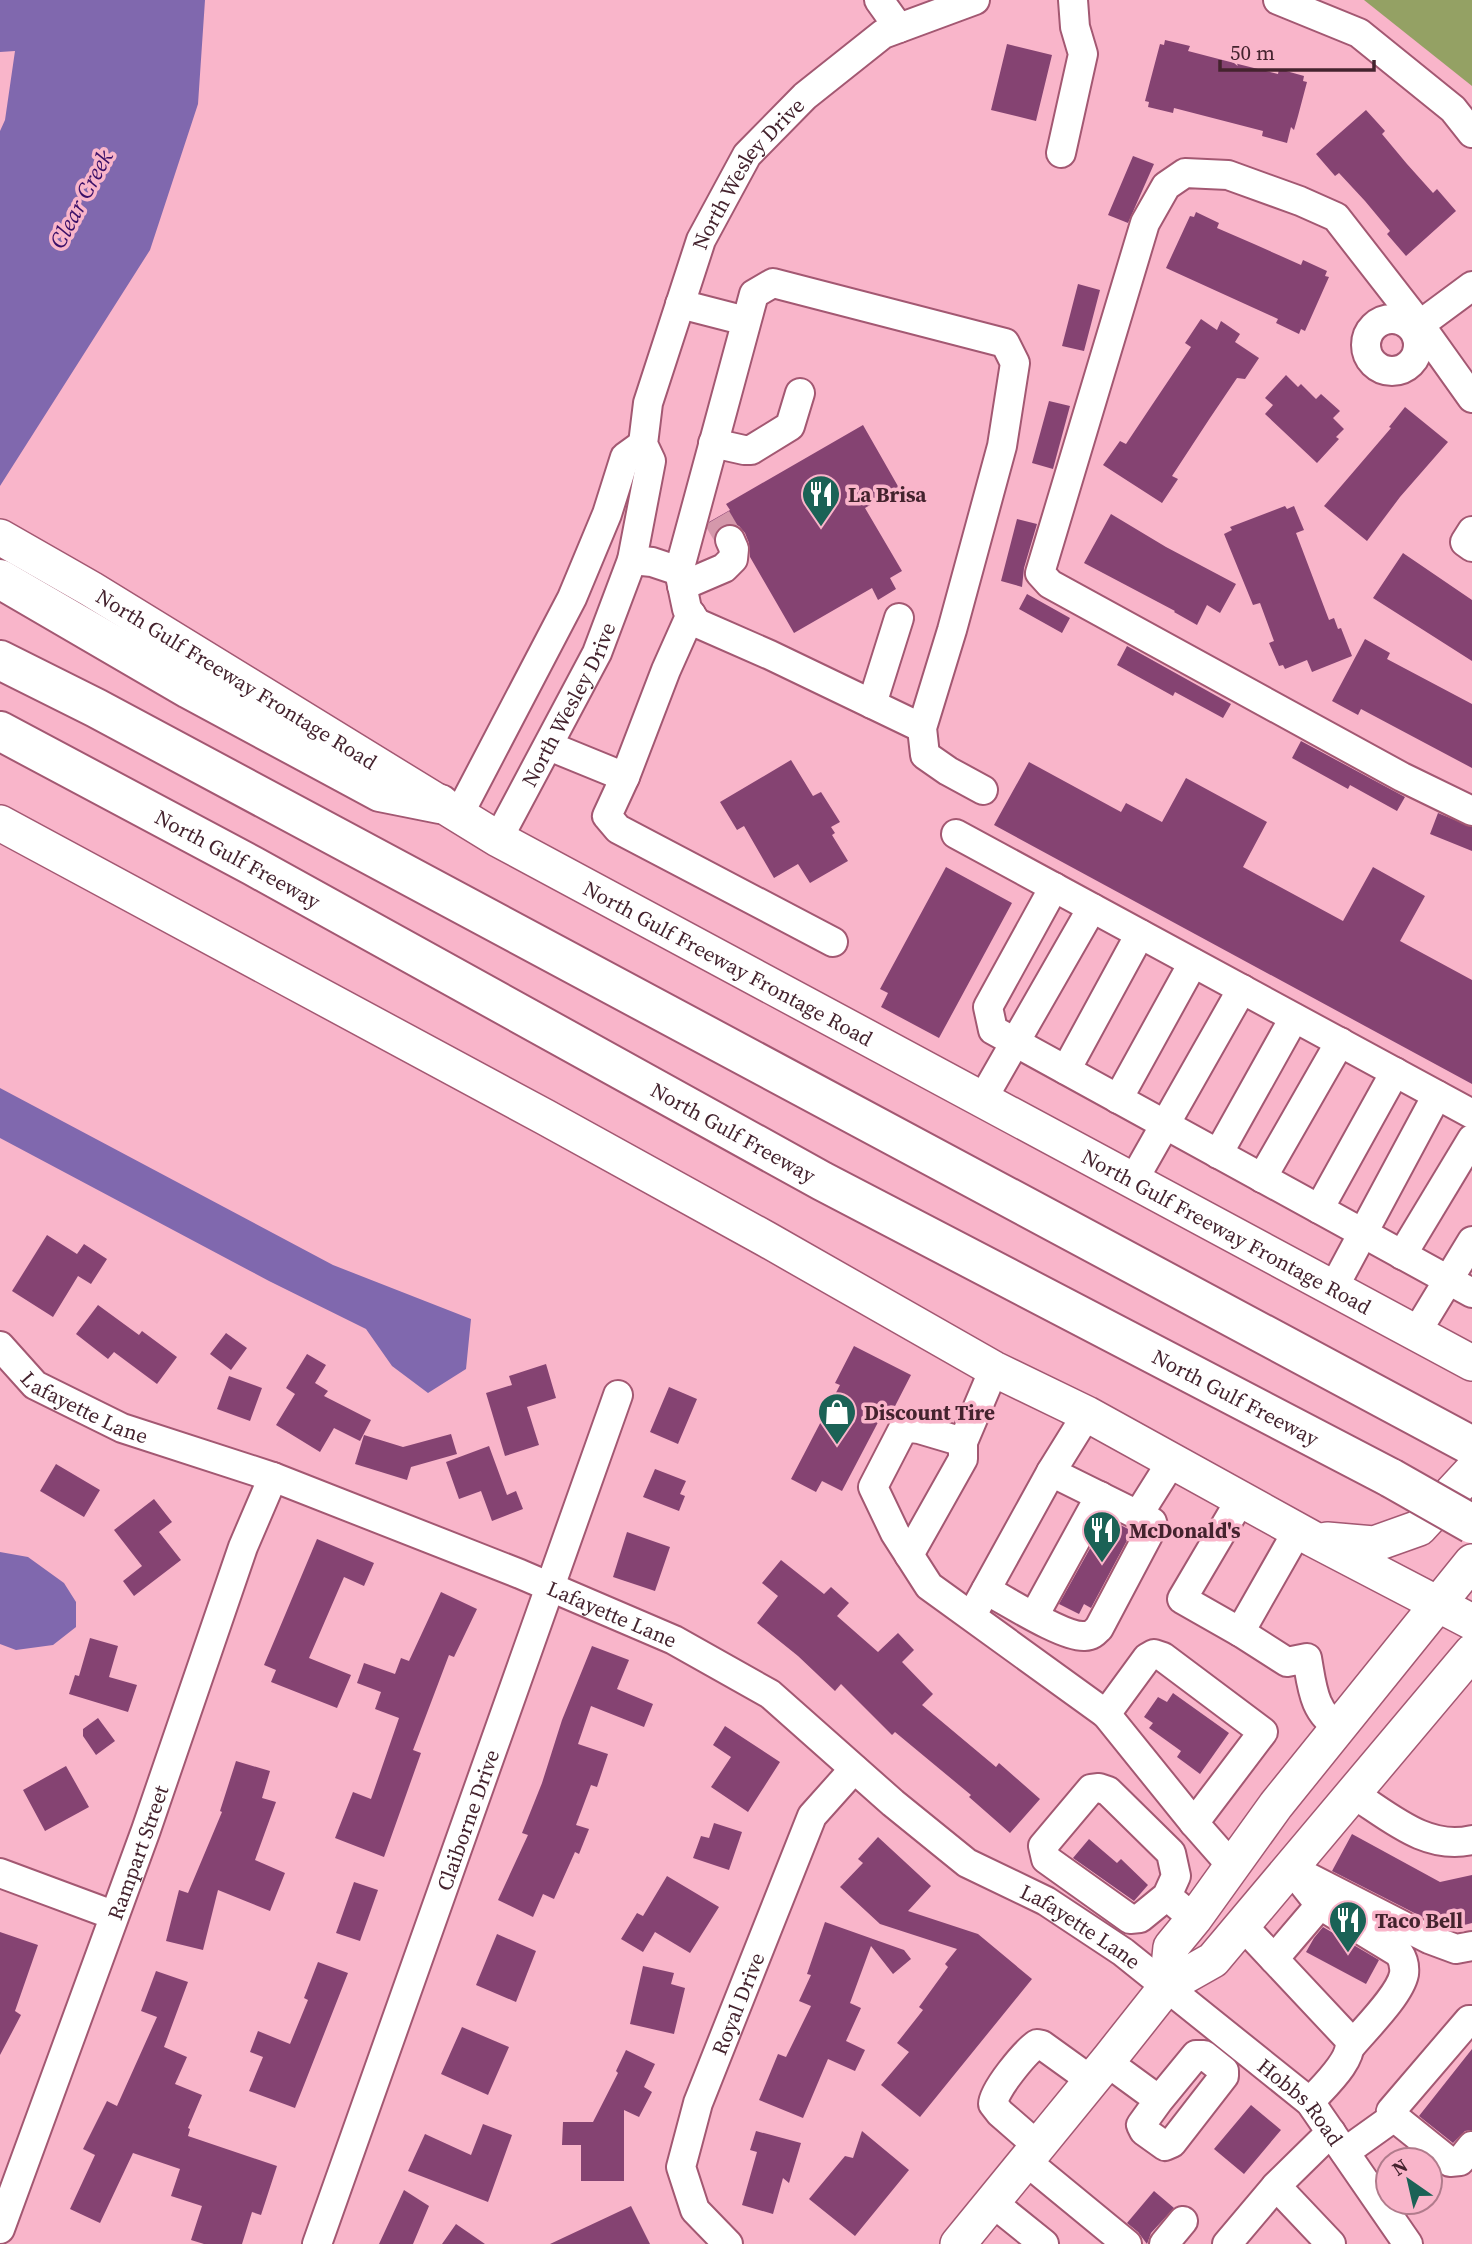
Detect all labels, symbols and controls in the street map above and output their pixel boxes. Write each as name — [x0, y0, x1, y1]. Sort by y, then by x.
scale bar — [1220, 28, 1374, 72]
text: 50 m — [1230, 38, 1275, 67]
street label: North Wesley Drive — [684, 91, 810, 253]
water label: Clear Creek — [42, 144, 120, 254]
restaurant icon: La Brisa — [800, 473, 842, 528]
place label: La Brisa — [848, 480, 927, 509]
street label: North Gulf Freeway Frontage Road — [91, 581, 383, 776]
street label: North Wesley Drive — [514, 618, 622, 792]
street label: North Gulf Freeway — [150, 802, 326, 915]
street label: North Gulf Freeway Frontage Road — [578, 873, 878, 1053]
street label: North Gulf Freeway — [646, 1075, 821, 1189]
street label: North Gulf Freeway Frontage Road — [1077, 1141, 1377, 1321]
street label: North Gulf Freeway — [1148, 1342, 1324, 1453]
street label: Lafayette Lane — [15, 1364, 152, 1450]
shop icon: Discount Tire — [816, 1391, 858, 1446]
place label: Discount Tire — [864, 1398, 995, 1427]
restaurant icon: McDonald's — [1081, 1509, 1123, 1564]
place label: McDonald's — [1129, 1516, 1241, 1545]
street label: Lafayette Lane — [543, 1573, 682, 1654]
street label: Claiborne Drive — [429, 1745, 506, 1894]
street label: Rampart Street — [100, 1781, 175, 1924]
street label: Lafayette Lane — [1016, 1876, 1147, 1975]
restaurant icon: Taco Bell — [1327, 1899, 1369, 1954]
place label: Taco Bell — [1375, 1906, 1463, 1935]
street label: Royal Drive — [704, 1948, 771, 2059]
street label: Hobbs Road — [1252, 2051, 1350, 2151]
north arrow — [1374, 2146, 1444, 2216]
text: N — [1386, 2152, 1413, 2182]

